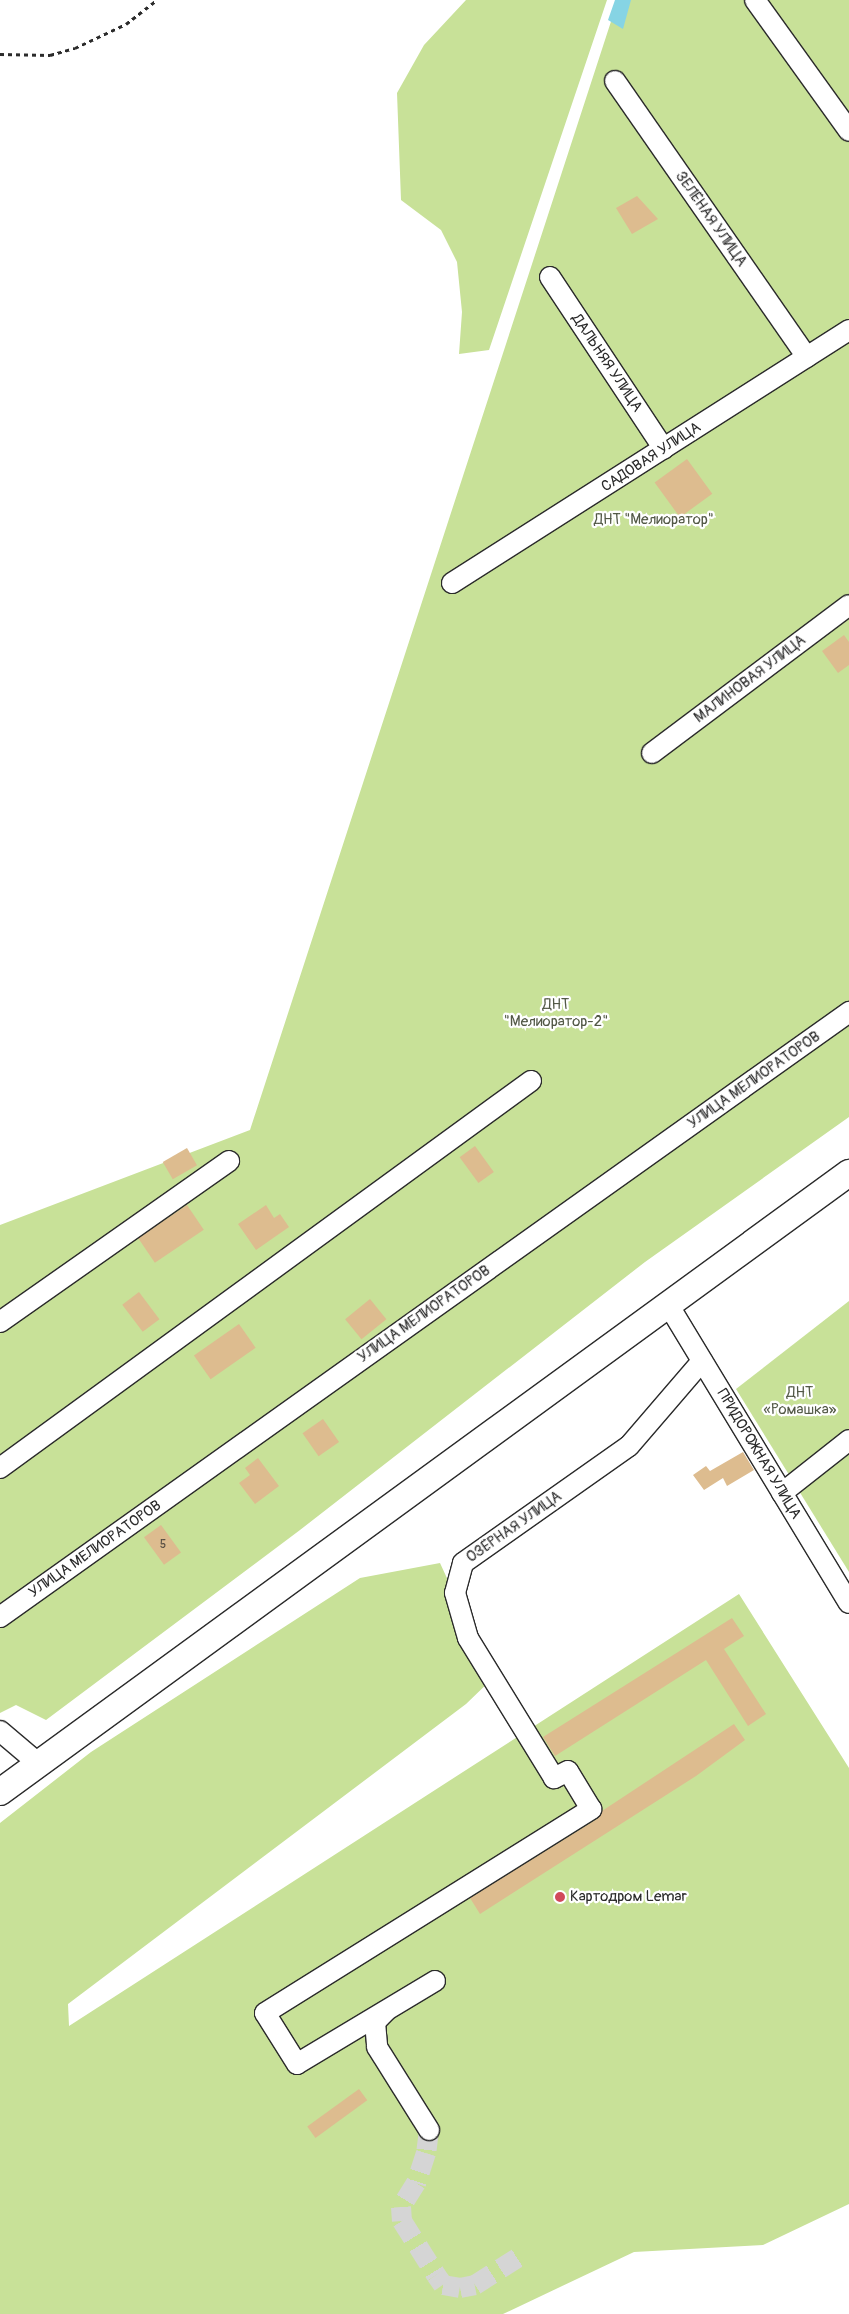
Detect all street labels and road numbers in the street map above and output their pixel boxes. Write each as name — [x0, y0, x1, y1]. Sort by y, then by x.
street label: ЗЕЛЁНАЯ УЛИЦА — [671, 168, 751, 270]
street label: ДАЛЬНЯЯ УЛИЦА — [568, 311, 646, 415]
street label: САДОВАЯ УЛИЦА — [598, 418, 704, 496]
street label: МАЛИНОВАЯ УЛИЦА — [691, 631, 809, 727]
street label: УЛИЦА МЕЛИОРАТОРОВ — [684, 1028, 824, 1132]
street label: УЛИЦА МЕЛИОРАТОРОВ — [354, 1262, 494, 1366]
street label: ПРИДОРОЖНАЯ УЛИЦА — [713, 1386, 805, 1522]
street label: ОЗЁРНАЯ УЛИЦА — [463, 1487, 565, 1567]
street label: УЛИЦА МЕЛИОРАТОРОВ — [25, 1497, 165, 1601]

